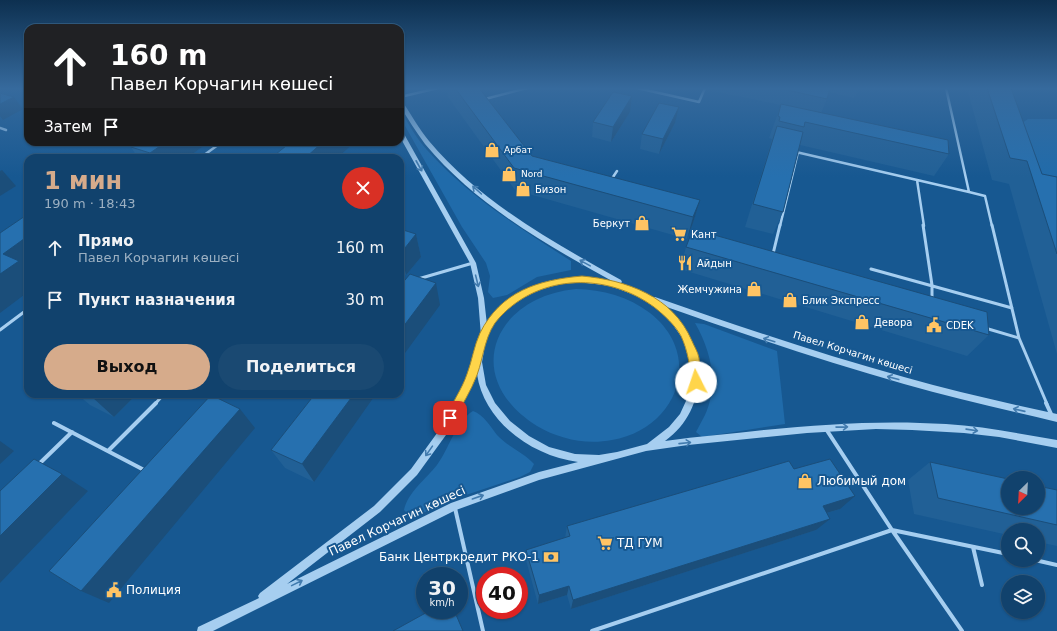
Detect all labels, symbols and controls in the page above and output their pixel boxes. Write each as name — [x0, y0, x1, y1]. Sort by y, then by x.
text: 160 m — [110, 39, 207, 72]
icon: ahead — [44, 40, 96, 92]
text: Павел Корчагин көшесі — [110, 73, 333, 94]
icon: arrive — [100, 116, 122, 138]
text: Затем — [44, 118, 92, 136]
shop icon: Арбат — [483, 141, 501, 159]
place label: Арбат — [504, 145, 532, 155]
one-way arrow — [416, 160, 423, 172]
shop icon: Nord — [500, 165, 518, 183]
text: 1 мин — [44, 167, 122, 195]
button: close — [342, 167, 384, 209]
place label: Nord — [521, 169, 543, 179]
shop icon: Бизон — [514, 180, 532, 198]
place label: Бизон — [535, 184, 566, 195]
one-way arrow — [472, 186, 482, 195]
text: 190 m · 18:43 — [44, 196, 135, 211]
shop icon: Беркут — [633, 214, 651, 232]
place label: Беркут — [593, 218, 630, 229]
supermarket icon: Кант — [670, 225, 688, 243]
place label: Кант — [691, 229, 717, 240]
text: Прямо — [78, 232, 134, 250]
icon: ahead — [44, 237, 66, 259]
text: 160 m — [336, 239, 384, 257]
text: Павел Корчагин көшесі — [78, 250, 239, 265]
restaurant icon: Айдын — [676, 254, 694, 272]
place label: Айдын — [697, 258, 732, 269]
one-way arrow — [579, 259, 591, 267]
one-way arrow — [474, 274, 482, 287]
shop icon: Жемчужина — [745, 280, 763, 298]
place label: Жемчужина — [678, 284, 742, 295]
icon: arrive — [44, 289, 66, 311]
text: Пункт назначения — [78, 291, 235, 309]
text: 30 m — [346, 291, 384, 309]
shop icon: Блик Экспресс — [781, 291, 799, 309]
place label: Блик Экспресс — [802, 295, 880, 306]
shop icon: Девора — [853, 313, 871, 331]
public building icon: CDEK — [925, 316, 943, 334]
place label: Девора — [874, 317, 912, 328]
place label: CDEK — [946, 320, 974, 331]
street label: Павел Корчагин көшесі — [792, 329, 914, 376]
one-way arrow — [763, 335, 775, 343]
button: Выход — [44, 344, 210, 390]
button: Поделиться — [218, 344, 384, 390]
position arrow — [675, 361, 717, 403]
one-way arrow — [887, 373, 900, 381]
pin — [433, 401, 467, 435]
one-way arrow — [1013, 405, 1026, 413]
icon: arrive — [439, 407, 461, 429]
one-way arrow — [835, 423, 848, 431]
one-way arrow — [965, 426, 978, 434]
one-way arrow — [678, 439, 691, 447]
one-way arrow — [425, 445, 433, 456]
north arrow — [1001, 471, 1045, 515]
map controls — [1001, 471, 1045, 619]
shop icon: Любимый дом — [796, 472, 814, 490]
place label: Любимый дом — [817, 474, 906, 488]
street label: Павел Корчагин көшесі — [327, 483, 467, 559]
one-way arrow — [472, 493, 484, 501]
button: search — [1001, 523, 1045, 567]
supermarket icon: ТД ГУМ — [596, 534, 614, 552]
place label: ТД ГУМ — [616, 536, 663, 550]
bank icon: Банк Центркредит РКО-1 — [542, 548, 560, 566]
place label: Банк Центркредит РКО-1 — [379, 550, 539, 564]
speed limit sign: 40 — [476, 567, 528, 619]
button: layers — [1001, 575, 1045, 619]
text: 30 — [428, 576, 456, 600]
one-way arrow — [291, 579, 303, 586]
public building icon: Полиция — [105, 581, 123, 599]
place label: Полиция — [126, 583, 181, 597]
text: km/h — [429, 597, 455, 608]

